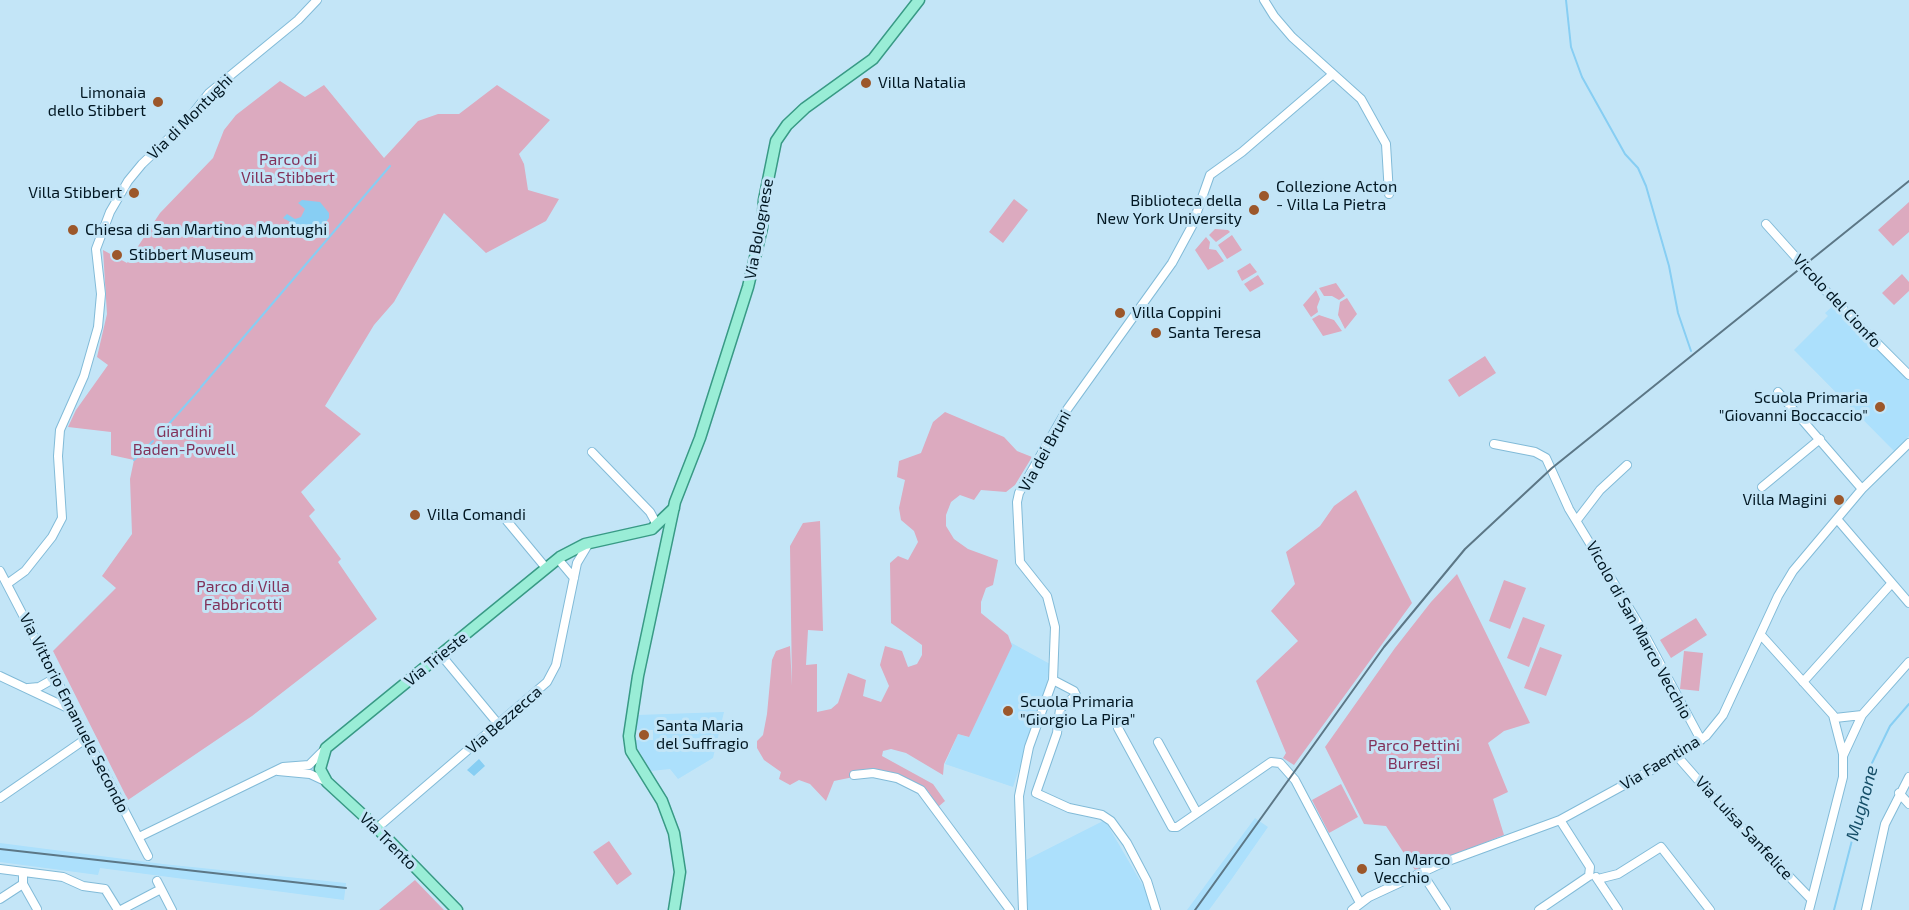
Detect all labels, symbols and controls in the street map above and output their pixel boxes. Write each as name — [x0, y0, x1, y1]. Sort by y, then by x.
street label: Via di Montughi — [143, 70, 237, 164]
place label: Villa Natalia — [878, 73, 966, 93]
marker: Villa Natalia — [859, 76, 873, 90]
place label: Limonaia dello Stibbert — [48, 83, 146, 121]
marker: Limonaia dello Stibbert — [151, 95, 165, 109]
park label: Parco di Villa Stibbert — [241, 150, 335, 188]
street label: Via Bolognese — [741, 177, 777, 281]
place label: Collezione Acton - Villa La Pietra — [1276, 177, 1397, 215]
place label: Villa Stibbert — [28, 183, 122, 203]
marker: Villa Stibbert — [127, 186, 141, 200]
marker: Collezione Acton - Villa La Pietra — [1257, 189, 1271, 203]
place label: Biblioteca della New York University — [1096, 191, 1242, 229]
marker: Biblioteca della New York University — [1247, 203, 1261, 217]
place label: Chiesa di San Martino a Montughi — [85, 220, 327, 240]
marker: Chiesa di San Martino a Montughi — [66, 223, 80, 237]
place label: Stibbert Museum — [129, 245, 254, 265]
marker: Stibbert Museum — [110, 248, 124, 262]
street label: Vicolo del Cionfo — [1789, 250, 1885, 352]
place label: Villa Coppini — [1132, 303, 1222, 323]
marker: Villa Coppini — [1113, 306, 1127, 320]
place label: Santa Teresa — [1168, 323, 1261, 343]
marker: Santa Teresa — [1149, 326, 1163, 340]
place label: Scuola Primaria "Giovanni Boccaccio" — [1719, 388, 1868, 426]
marker: Scuola Primaria "Giovanni Boccaccio" — [1873, 400, 1887, 414]
street label: Via dei Bruni — [1015, 407, 1075, 495]
park label: Giardini Baden-Powell — [133, 422, 235, 460]
place label: Villa Magini — [1742, 490, 1827, 510]
marker: Villa Magini — [1832, 493, 1846, 507]
place label: Villa Comandi — [427, 505, 526, 525]
marker: Villa Comandi — [408, 508, 422, 522]
street label: Vicolo di San Marco Vecchio — [1582, 538, 1696, 722]
park label: Parco di Villa Fabbricotti — [196, 577, 290, 615]
street label: Via Vittorio Emanuele Secondo — [15, 610, 133, 816]
street label: Via Trieste — [401, 628, 471, 690]
street label: Via Bezzecca — [462, 682, 546, 758]
place label: Scuola Primaria "Giorgio La Pira" — [1020, 692, 1135, 730]
marker: Scuola Primaria "Giorgio La Pira" — [1001, 704, 1015, 718]
place label: Santa Maria del Suffragio — [656, 716, 749, 754]
marker: Santa Maria del Suffragio — [637, 728, 651, 742]
street label: Via Faentina — [1617, 732, 1703, 794]
park label: Parco Pettini Burresi — [1368, 736, 1460, 774]
water label: Mugnone — [1842, 763, 1882, 843]
street label: Via Luisa Sanfelice — [1691, 772, 1797, 884]
street label: Via Trento — [355, 808, 421, 874]
place label: San Marco Vecchio — [1374, 850, 1450, 888]
marker: San Marco Vecchio — [1355, 862, 1369, 876]

